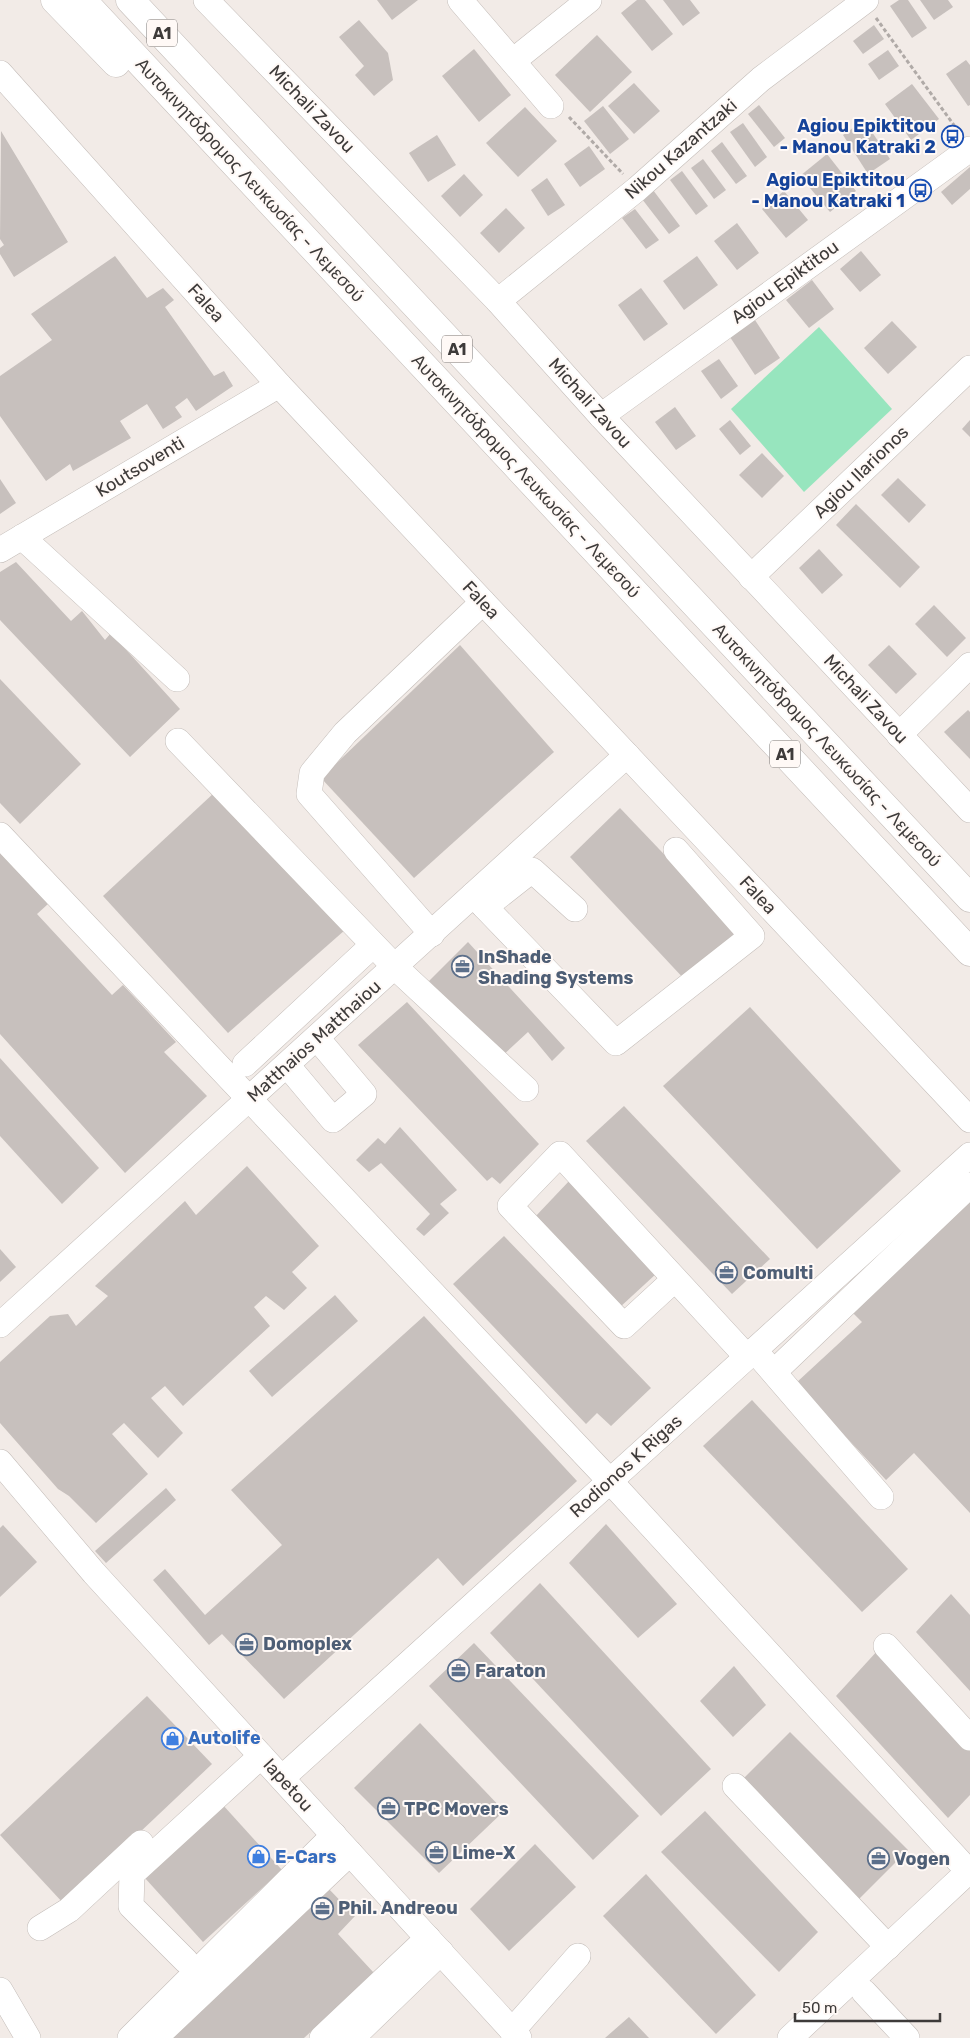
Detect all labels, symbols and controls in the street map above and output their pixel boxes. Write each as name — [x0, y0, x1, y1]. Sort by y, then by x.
road number: A1 — [147, 19, 177, 46]
street label: Αυτοκινητόδρομος Λευκωσίας - Λεμεσού — [131, 53, 369, 307]
street label: Michali Zavou — [264, 60, 360, 158]
street label: Nikou Kazantzaki — [620, 94, 742, 204]
place label: Agiou Epiktitou - Manou Katraki 2 — [780, 115, 936, 158]
bus stop icon: Agiou Epiktitou - Manou Katraki 2 — [940, 124, 964, 148]
place label: Agiou Epiktitou - Manou Katraki 1 — [751, 169, 905, 212]
bus stop icon: Agiou Epiktitou - Manou Katraki 1 — [909, 178, 933, 202]
street label: Agiou Epiktitou — [727, 236, 843, 328]
street label: Falea — [183, 279, 229, 327]
road number: A1 — [442, 336, 472, 362]
street label: Αυτοκινητόδρομος Λευκωσίας - Λεμεσού — [407, 349, 645, 603]
street label: Michali Zavou — [544, 353, 636, 453]
street label: Agiou Ilarionos — [809, 421, 913, 523]
street label: Koutsoventi — [92, 432, 188, 502]
street label: Falea — [458, 576, 504, 624]
street label: Αυτοκινητόδρομος Λευκωσίας - Λεμεσού — [708, 618, 946, 872]
street label: Michali Zavou — [819, 650, 913, 748]
road number: A1 — [770, 741, 800, 768]
street label: Falea — [735, 871, 781, 919]
place label: InShade Shading Systems — [478, 946, 633, 989]
office icon: InShade Shading Systems — [450, 955, 474, 979]
street label: Matthaios Matthaiou — [243, 975, 385, 1107]
office icon: Comulti — [715, 1261, 739, 1285]
place label: Comulti — [743, 1262, 813, 1284]
street label: Rodionos K Rigas — [565, 1410, 687, 1522]
office icon: Domoplex — [235, 1632, 259, 1656]
place label: Domoplex — [263, 1633, 352, 1655]
office icon: Faraton — [447, 1659, 471, 1683]
place label: Faraton — [475, 1660, 546, 1682]
shop icon: Autolife — [160, 1726, 184, 1750]
place label: Autolife — [188, 1727, 261, 1749]
street label: Iapetou — [258, 1754, 318, 1816]
office icon: TPC Movers — [376, 1797, 400, 1821]
place label: TPC Movers — [404, 1798, 509, 1820]
office icon: Lime-X — [424, 1841, 448, 1865]
place label: Lime-X — [452, 1842, 516, 1864]
shop icon: E-Cars — [247, 1845, 271, 1869]
place label: E-Cars — [275, 1846, 336, 1868]
office icon: Vogen — [866, 1847, 890, 1871]
place label: Vogen — [894, 1848, 950, 1870]
office icon: Phil. Andreou — [310, 1896, 334, 1920]
place label: Phil. Andreou — [338, 1897, 458, 1919]
scale bar — [795, 1990, 940, 2022]
text: 50 m — [802, 1999, 837, 2017]

